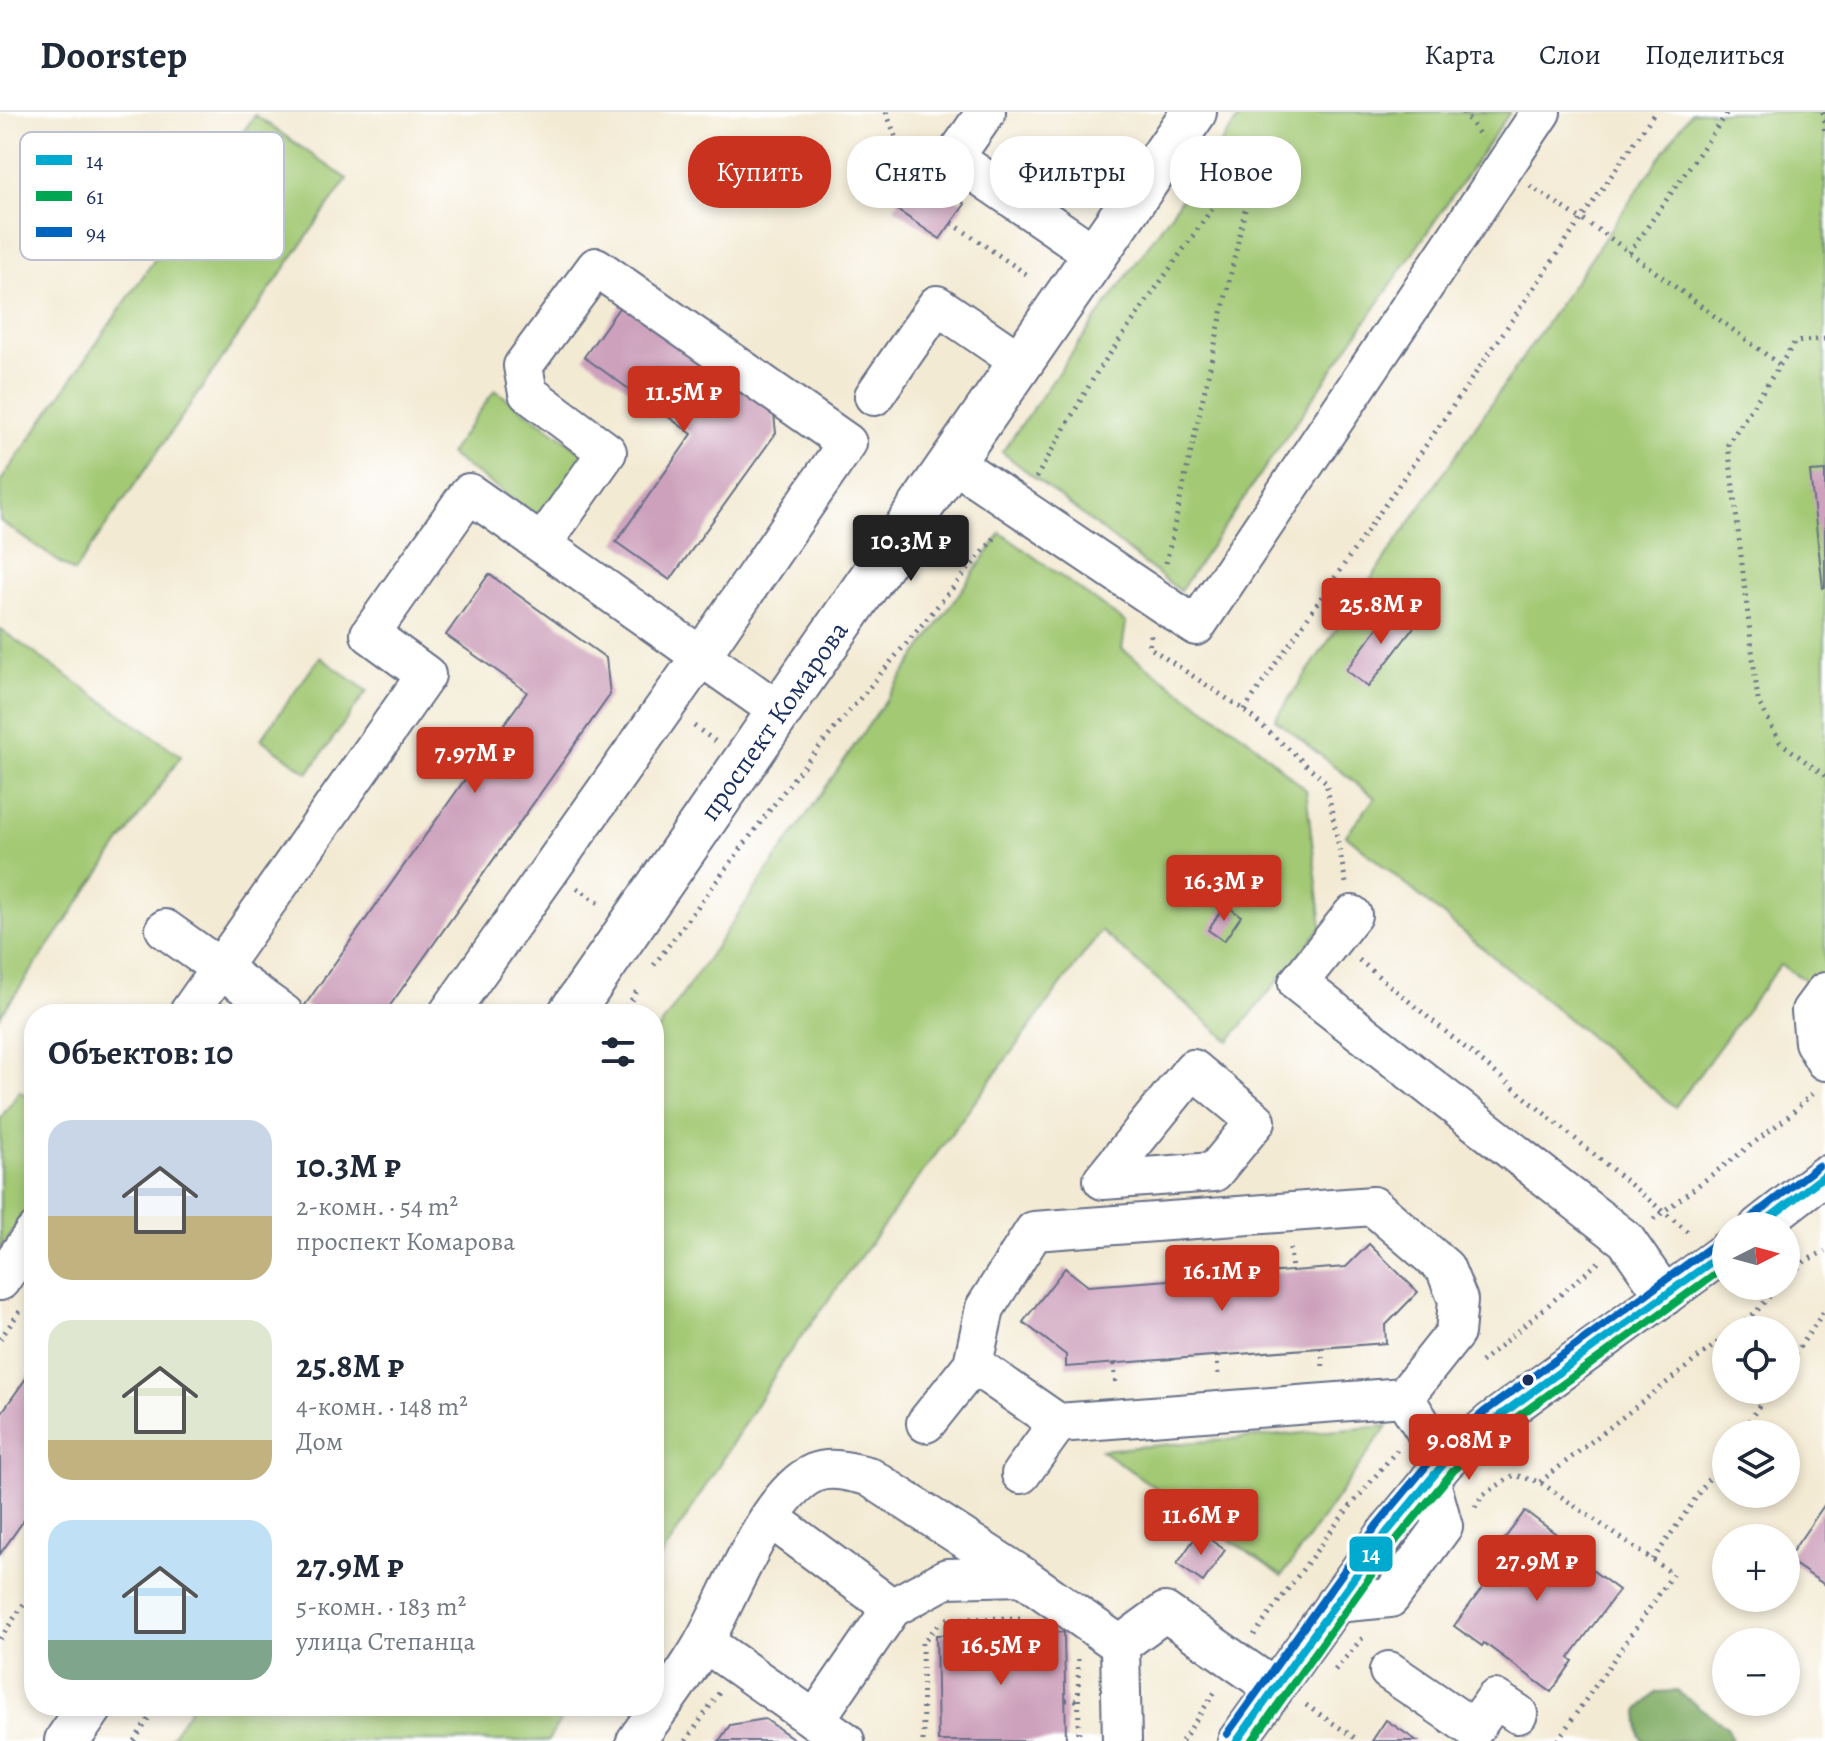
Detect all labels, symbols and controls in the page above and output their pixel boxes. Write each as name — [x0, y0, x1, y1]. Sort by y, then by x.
text: Doorstep — [40, 29, 187, 81]
text: Карта — [1424, 36, 1495, 74]
text: Слои — [1539, 36, 1601, 74]
text: Поделиться — [1645, 36, 1785, 74]
legend — [20, 132, 284, 260]
chip: Купить — [688, 136, 831, 208]
chip: Снять — [847, 136, 974, 208]
chip: Фильтры — [990, 136, 1154, 208]
chip: Новое — [1170, 136, 1301, 208]
text: 14 — [86, 146, 104, 176]
text: 61 — [86, 182, 104, 212]
text: 94 — [86, 218, 106, 248]
pin: 11.5M ₽ — [610, 366, 758, 434]
text: 11.5M ₽ — [646, 374, 722, 409]
pin: 10.3M ₽ — [837, 515, 985, 583]
text: 10.3M ₽ — [871, 523, 951, 558]
pin: 25.8M ₽ — [1307, 578, 1455, 646]
text: 25.8M ₽ — [1340, 586, 1422, 621]
street label: проспект Комарова — [691, 613, 857, 829]
pin: 7.97M ₽ — [401, 727, 549, 795]
text: 7.97M ₽ — [435, 735, 516, 770]
pin: 16.3M ₽ — [1150, 855, 1298, 923]
text: 16.3M ₽ — [1184, 863, 1264, 898]
text: Объектов: 10 — [48, 1029, 233, 1076]
icon: filters — [596, 1030, 640, 1074]
text: 10.3M ₽ — [296, 1142, 401, 1189]
icon: home — [112, 1152, 208, 1248]
text: 2-комн. · 54 m² — [296, 1189, 458, 1224]
north arrow — [1712, 1212, 1800, 1300]
map controls — [1712, 1212, 1800, 1716]
text: проспект Комарова — [296, 1224, 515, 1259]
pin: 16.1M ₽ — [1148, 1245, 1296, 1313]
text: 16.1M ₽ — [1183, 1253, 1261, 1288]
button: locate — [1712, 1316, 1800, 1404]
text: 25.8M ₽ — [296, 1342, 404, 1389]
icon: home — [112, 1352, 208, 1448]
unlabelled marker — [1520, 1372, 1536, 1388]
text: 4-комн. · 148 m² — [296, 1389, 468, 1424]
pin: 9.08M ₽ — [1395, 1414, 1543, 1482]
button: layers — [1712, 1420, 1800, 1508]
text: 9.08M ₽ — [1427, 1422, 1511, 1457]
text: Дом — [296, 1424, 343, 1459]
pin: 11.6M ₽ — [1127, 1489, 1275, 1557]
text: 11.6M ₽ — [1162, 1497, 1240, 1532]
button: + — [1712, 1524, 1800, 1612]
line badge: 14 — [1348, 1535, 1394, 1573]
pin: 27.9M ₽ — [1463, 1535, 1611, 1603]
text: 14 — [1362, 1540, 1380, 1570]
text: 27.9M ₽ — [296, 1542, 404, 1589]
text: 27.9M ₽ — [1496, 1543, 1578, 1578]
icon: home — [112, 1552, 208, 1648]
text: 5-комн. · 183 m² — [296, 1589, 466, 1624]
pin: 16.5M ₽ — [927, 1619, 1075, 1687]
text: улица Степанца — [296, 1624, 476, 1659]
text: 16.5M ₽ — [961, 1627, 1041, 1662]
button: − — [1712, 1628, 1800, 1716]

